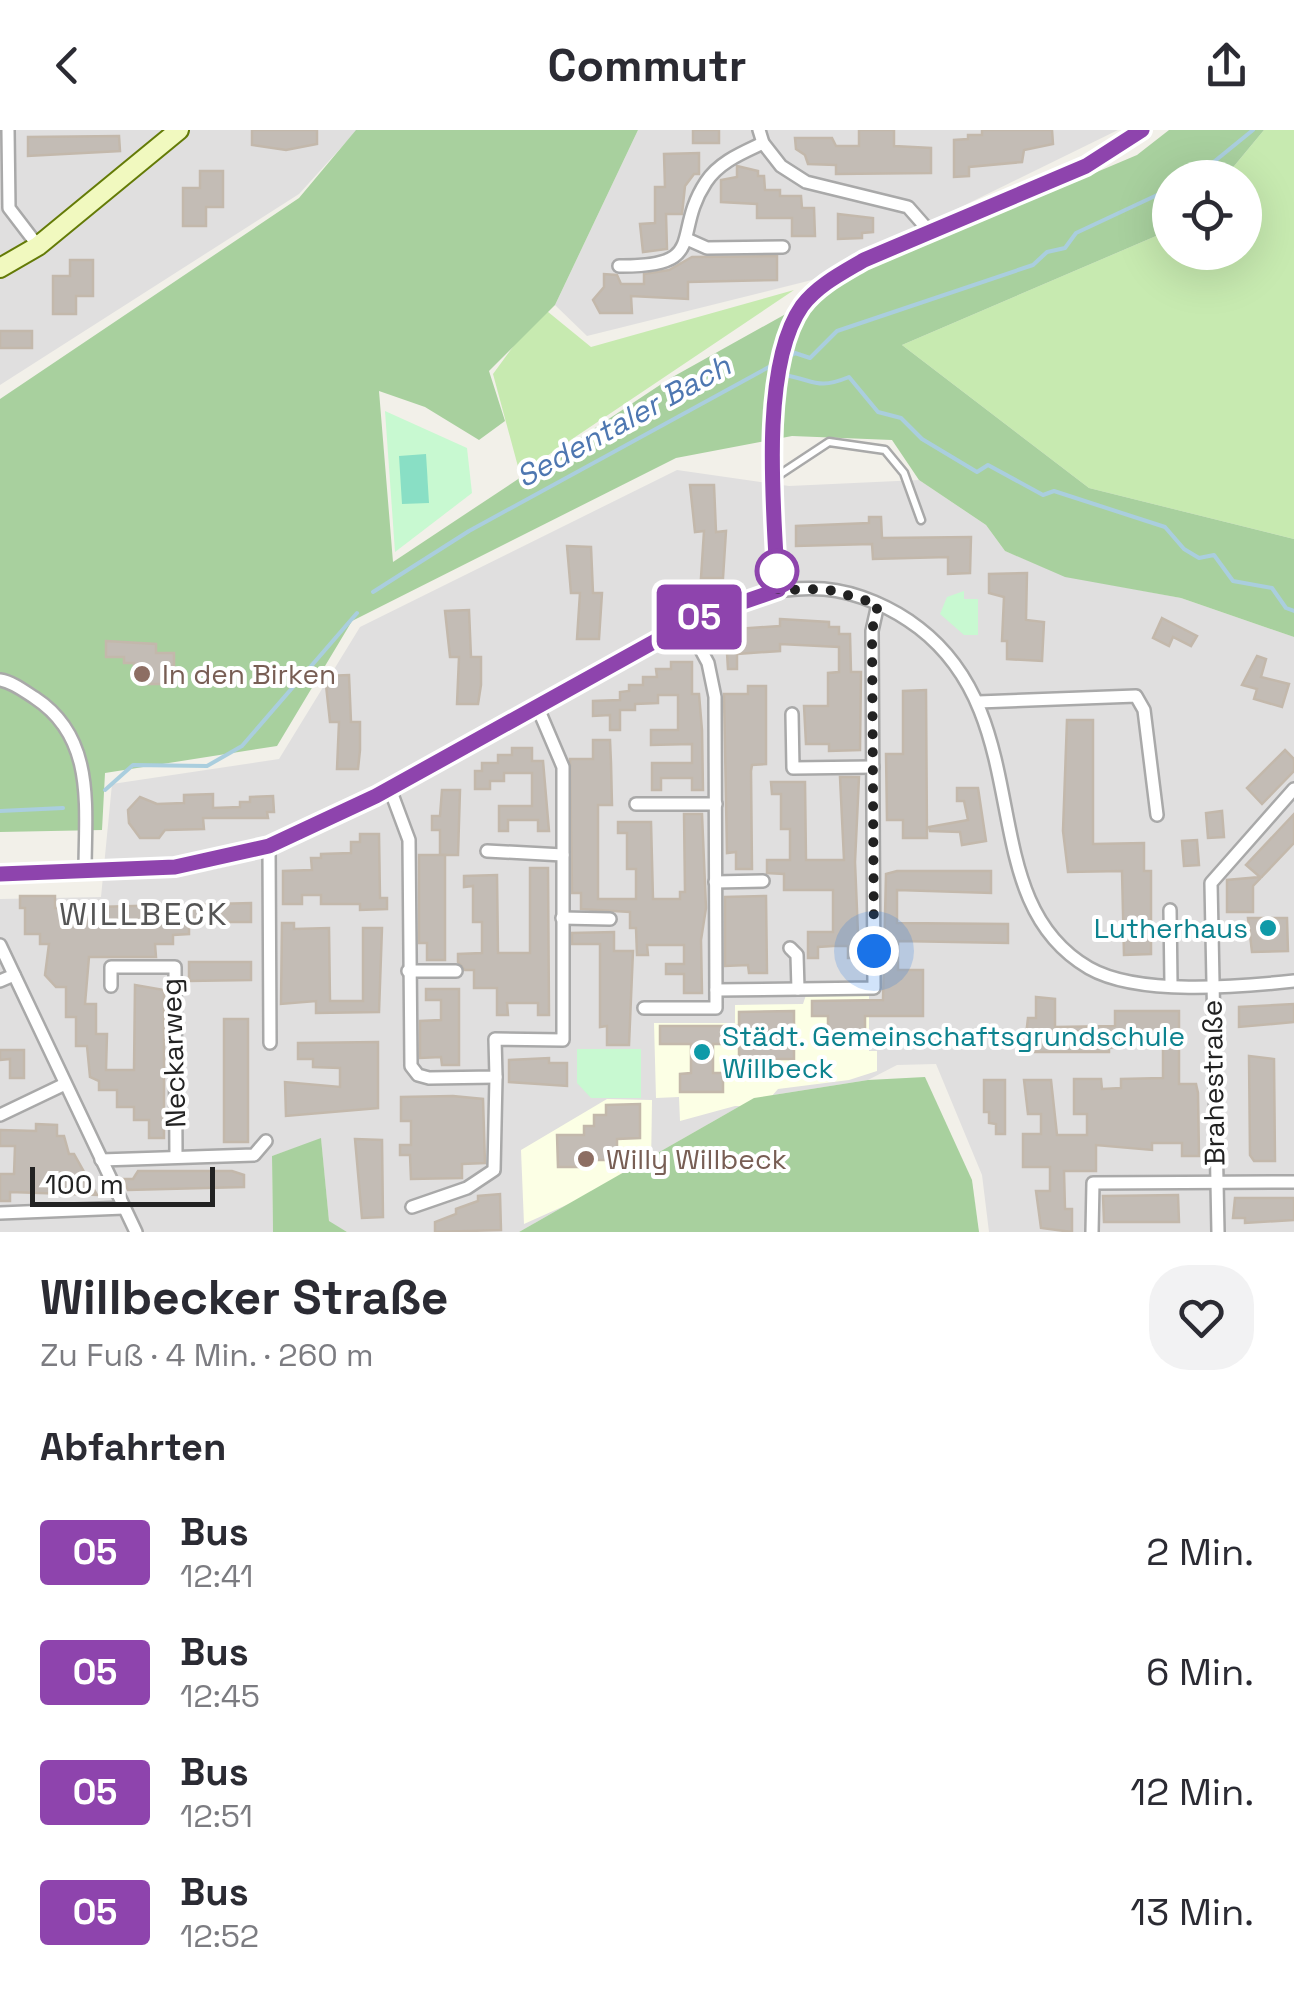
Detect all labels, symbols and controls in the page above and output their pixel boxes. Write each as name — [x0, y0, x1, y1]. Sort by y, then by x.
text: Commutr — [547, 37, 747, 94]
icon: back — [40, 38, 95, 93]
icon: share — [1199, 38, 1254, 93]
map controls — [1152, 160, 1262, 270]
button: locate — [1152, 160, 1262, 270]
water label: Sedentaler Bach — [509, 346, 738, 496]
unlabelled marker — [756, 550, 798, 592]
line badge: O5 — [654, 584, 744, 650]
text: O5 — [677, 595, 721, 639]
place label: In den Birken — [162, 656, 336, 692]
marker: In den Birken — [131, 663, 153, 685]
district label: WILLBECK — [59, 894, 229, 934]
place label: Lutherhaus — [1094, 910, 1248, 946]
marker: Lutherhaus — [1257, 917, 1279, 939]
your location — [849, 926, 899, 976]
street label: Neckarweg — [152, 977, 194, 1129]
street label: Brahestraße — [1194, 1000, 1232, 1166]
place label: Städt. Gemeinschaftsgrundschule Willbeck — [722, 1018, 1185, 1086]
marker: Städt. Gemeinschaftsgrundschule Willbeck — [691, 1041, 713, 1063]
place label: Willy Willbeck — [606, 1141, 787, 1177]
marker: Willy Willbeck — [575, 1148, 597, 1170]
scale bar — [30, 1162, 215, 1206]
text: 100 m — [45, 1166, 124, 1202]
button: heart — [1149, 1265, 1254, 1370]
text: Willbecker Straße — [40, 1267, 448, 1328]
text: Zu Fuß · 4 Min. · 260 m — [40, 1335, 374, 1375]
text: Abfahrten — [40, 1423, 226, 1471]
text: Bus — [180, 1508, 249, 1556]
text: 2 Min. — [1146, 1528, 1254, 1576]
text: O5 — [73, 1530, 117, 1574]
text: 12:41 — [180, 1556, 253, 1596]
text: Bus — [180, 1628, 249, 1676]
text: 6 Min. — [1146, 1648, 1254, 1696]
text: O5 — [73, 1650, 117, 1694]
text: 12:45 — [180, 1676, 260, 1716]
text: Bus — [180, 1748, 249, 1796]
text: 12 Min. — [1130, 1768, 1254, 1816]
text: O5 — [73, 1770, 117, 1814]
text: 12:51 — [180, 1796, 253, 1836]
text: Bus — [180, 1868, 249, 1916]
text: 13 Min. — [1130, 1888, 1254, 1936]
text: O5 — [73, 1890, 117, 1934]
text: 12:52 — [180, 1916, 259, 1956]

